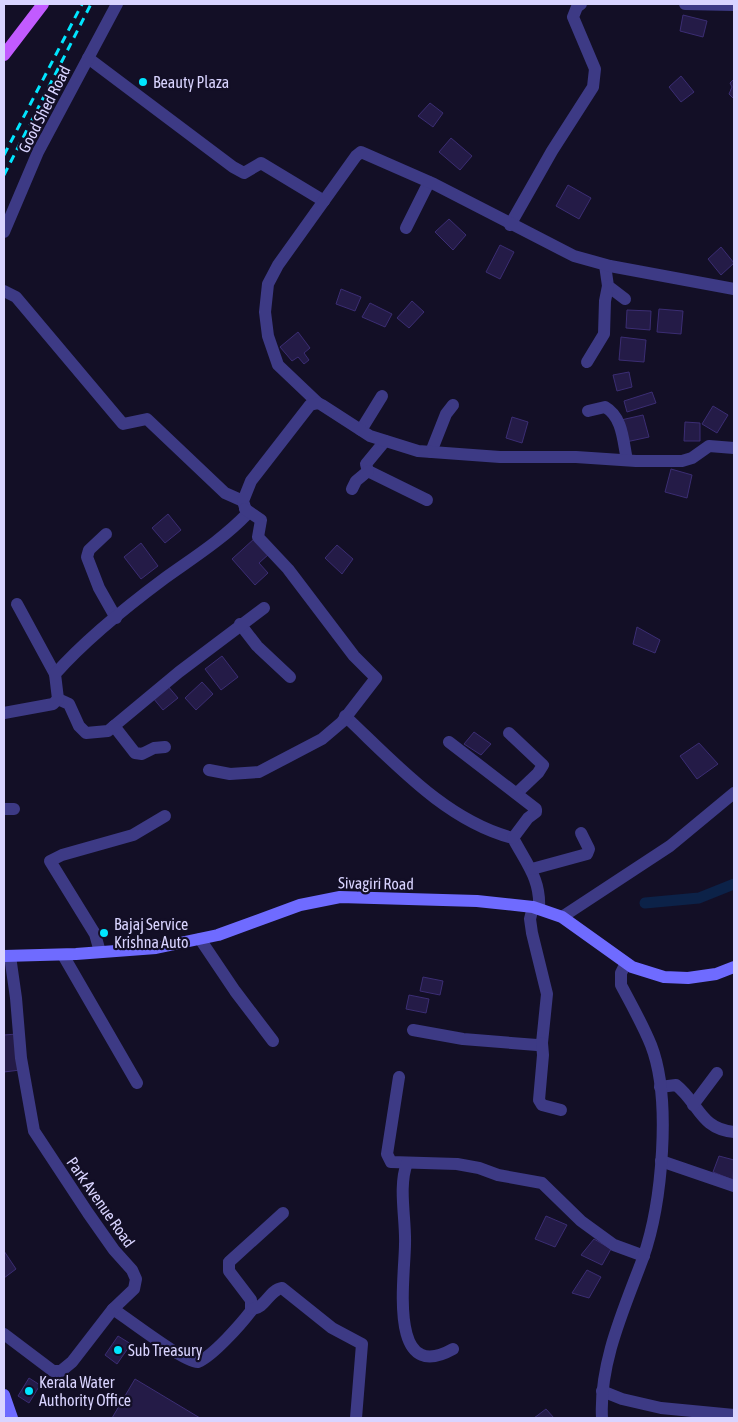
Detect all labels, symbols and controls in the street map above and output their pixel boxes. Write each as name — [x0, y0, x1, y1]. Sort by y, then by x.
street label: Good Shed Road — [14, 62, 74, 156]
place label: Beauty Plaza — [153, 73, 229, 92]
marker: Beauty Plaza — [137, 76, 149, 88]
street label: Sivagiri Road — [338, 873, 414, 894]
place label: Bajaj Service Krishna Auto — [114, 915, 189, 951]
marker: Bajaj Service Krishna Auto — [98, 927, 110, 939]
street label: Park Avenue Road — [63, 1153, 139, 1251]
place label: Sub Treasury — [128, 1341, 203, 1360]
marker: Sub Treasury — [112, 1344, 124, 1356]
place label: Kerala Water Authority Office — [39, 1373, 131, 1410]
marker: Kerala Water Authority Office — [23, 1385, 35, 1397]

